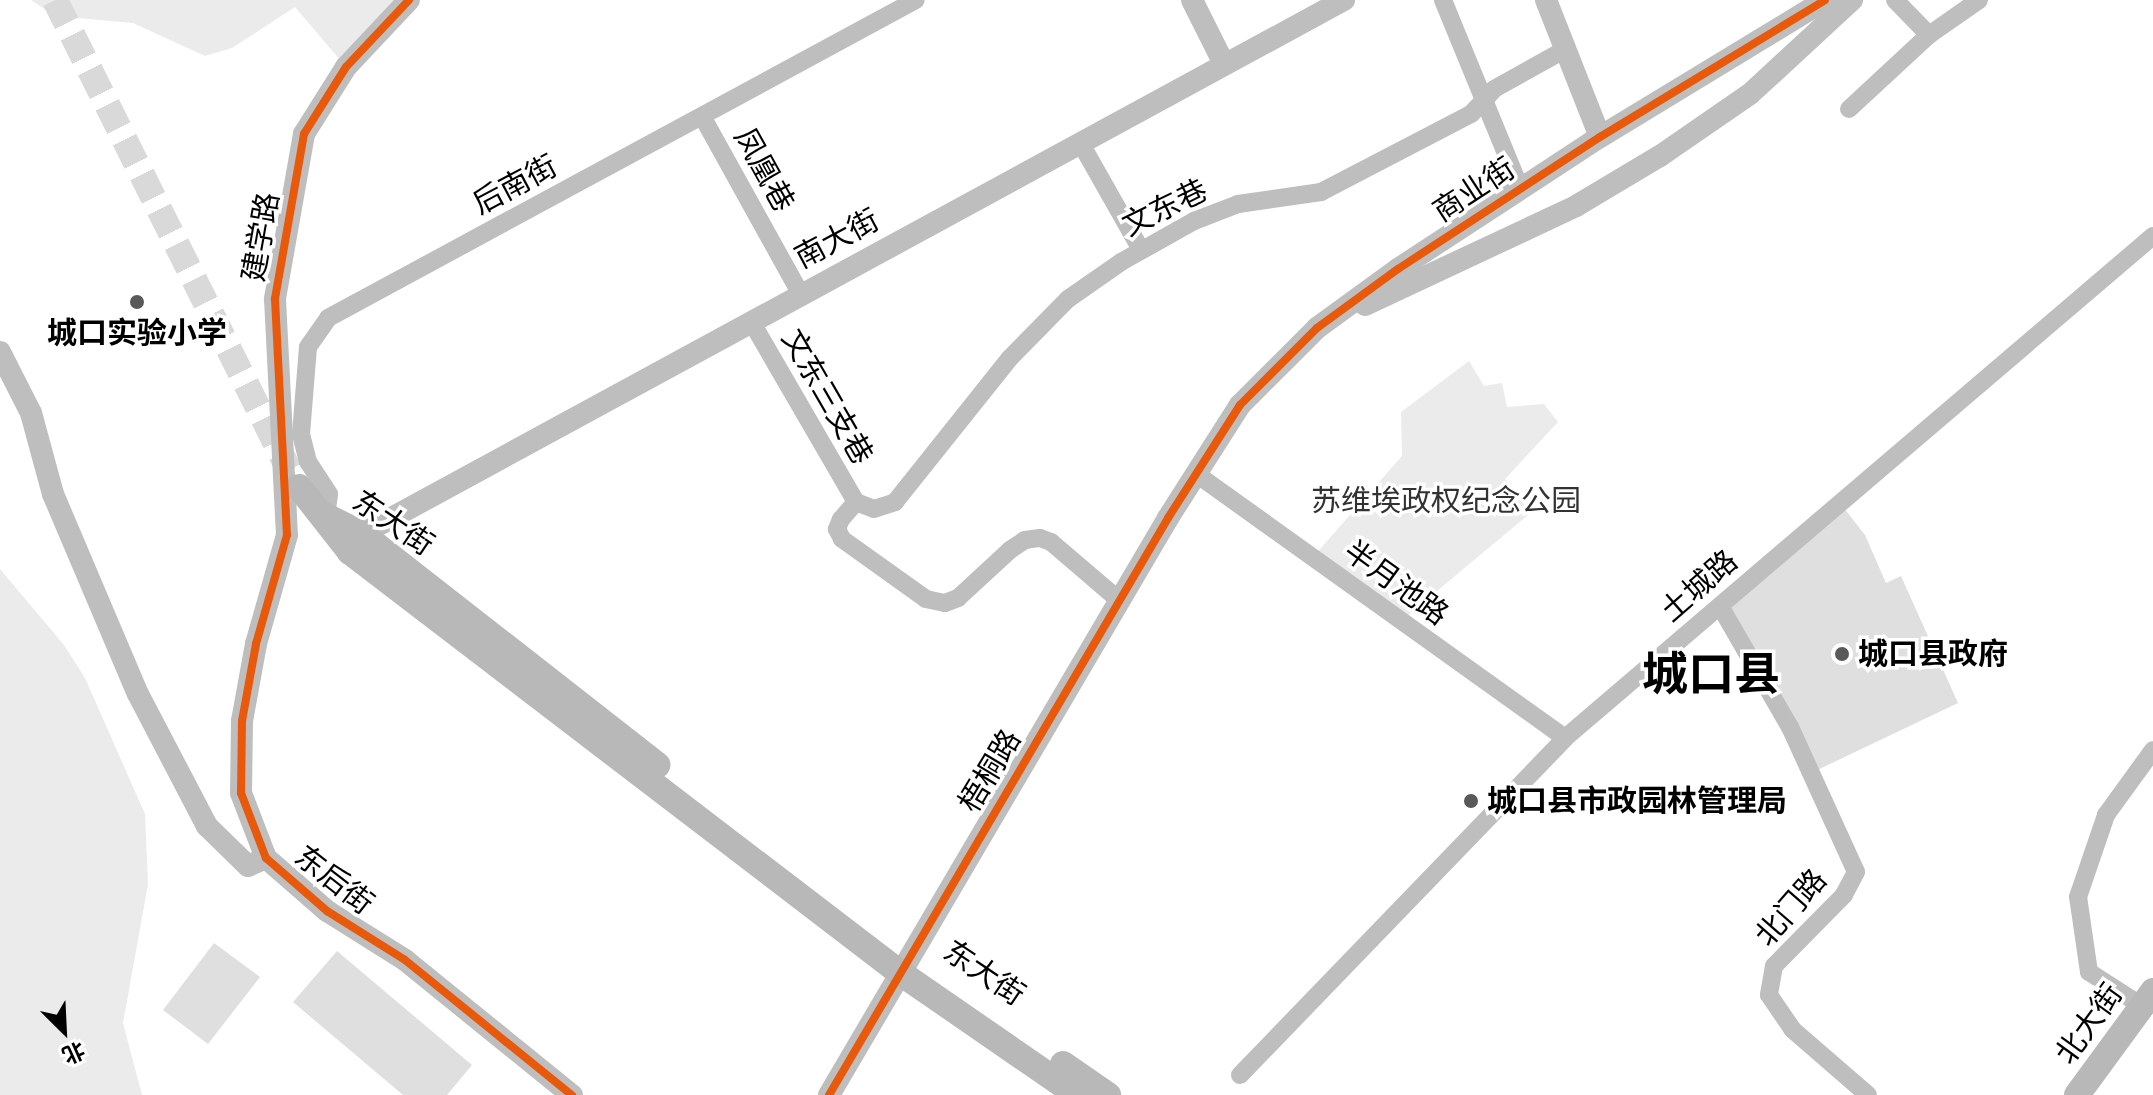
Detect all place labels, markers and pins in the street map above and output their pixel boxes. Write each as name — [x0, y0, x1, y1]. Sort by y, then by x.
marker: 城口实验小学 — [128, 293, 146, 311]
place label: 城口实验小学 — [47, 315, 227, 351]
place label: 城口县政府 — [1858, 636, 2008, 672]
marker: 城口县政府 — [1833, 645, 1851, 663]
place label: 城口县市政园林管理局 — [1487, 783, 1787, 819]
marker: 城口县市政园林管理局 — [1462, 792, 1480, 810]

